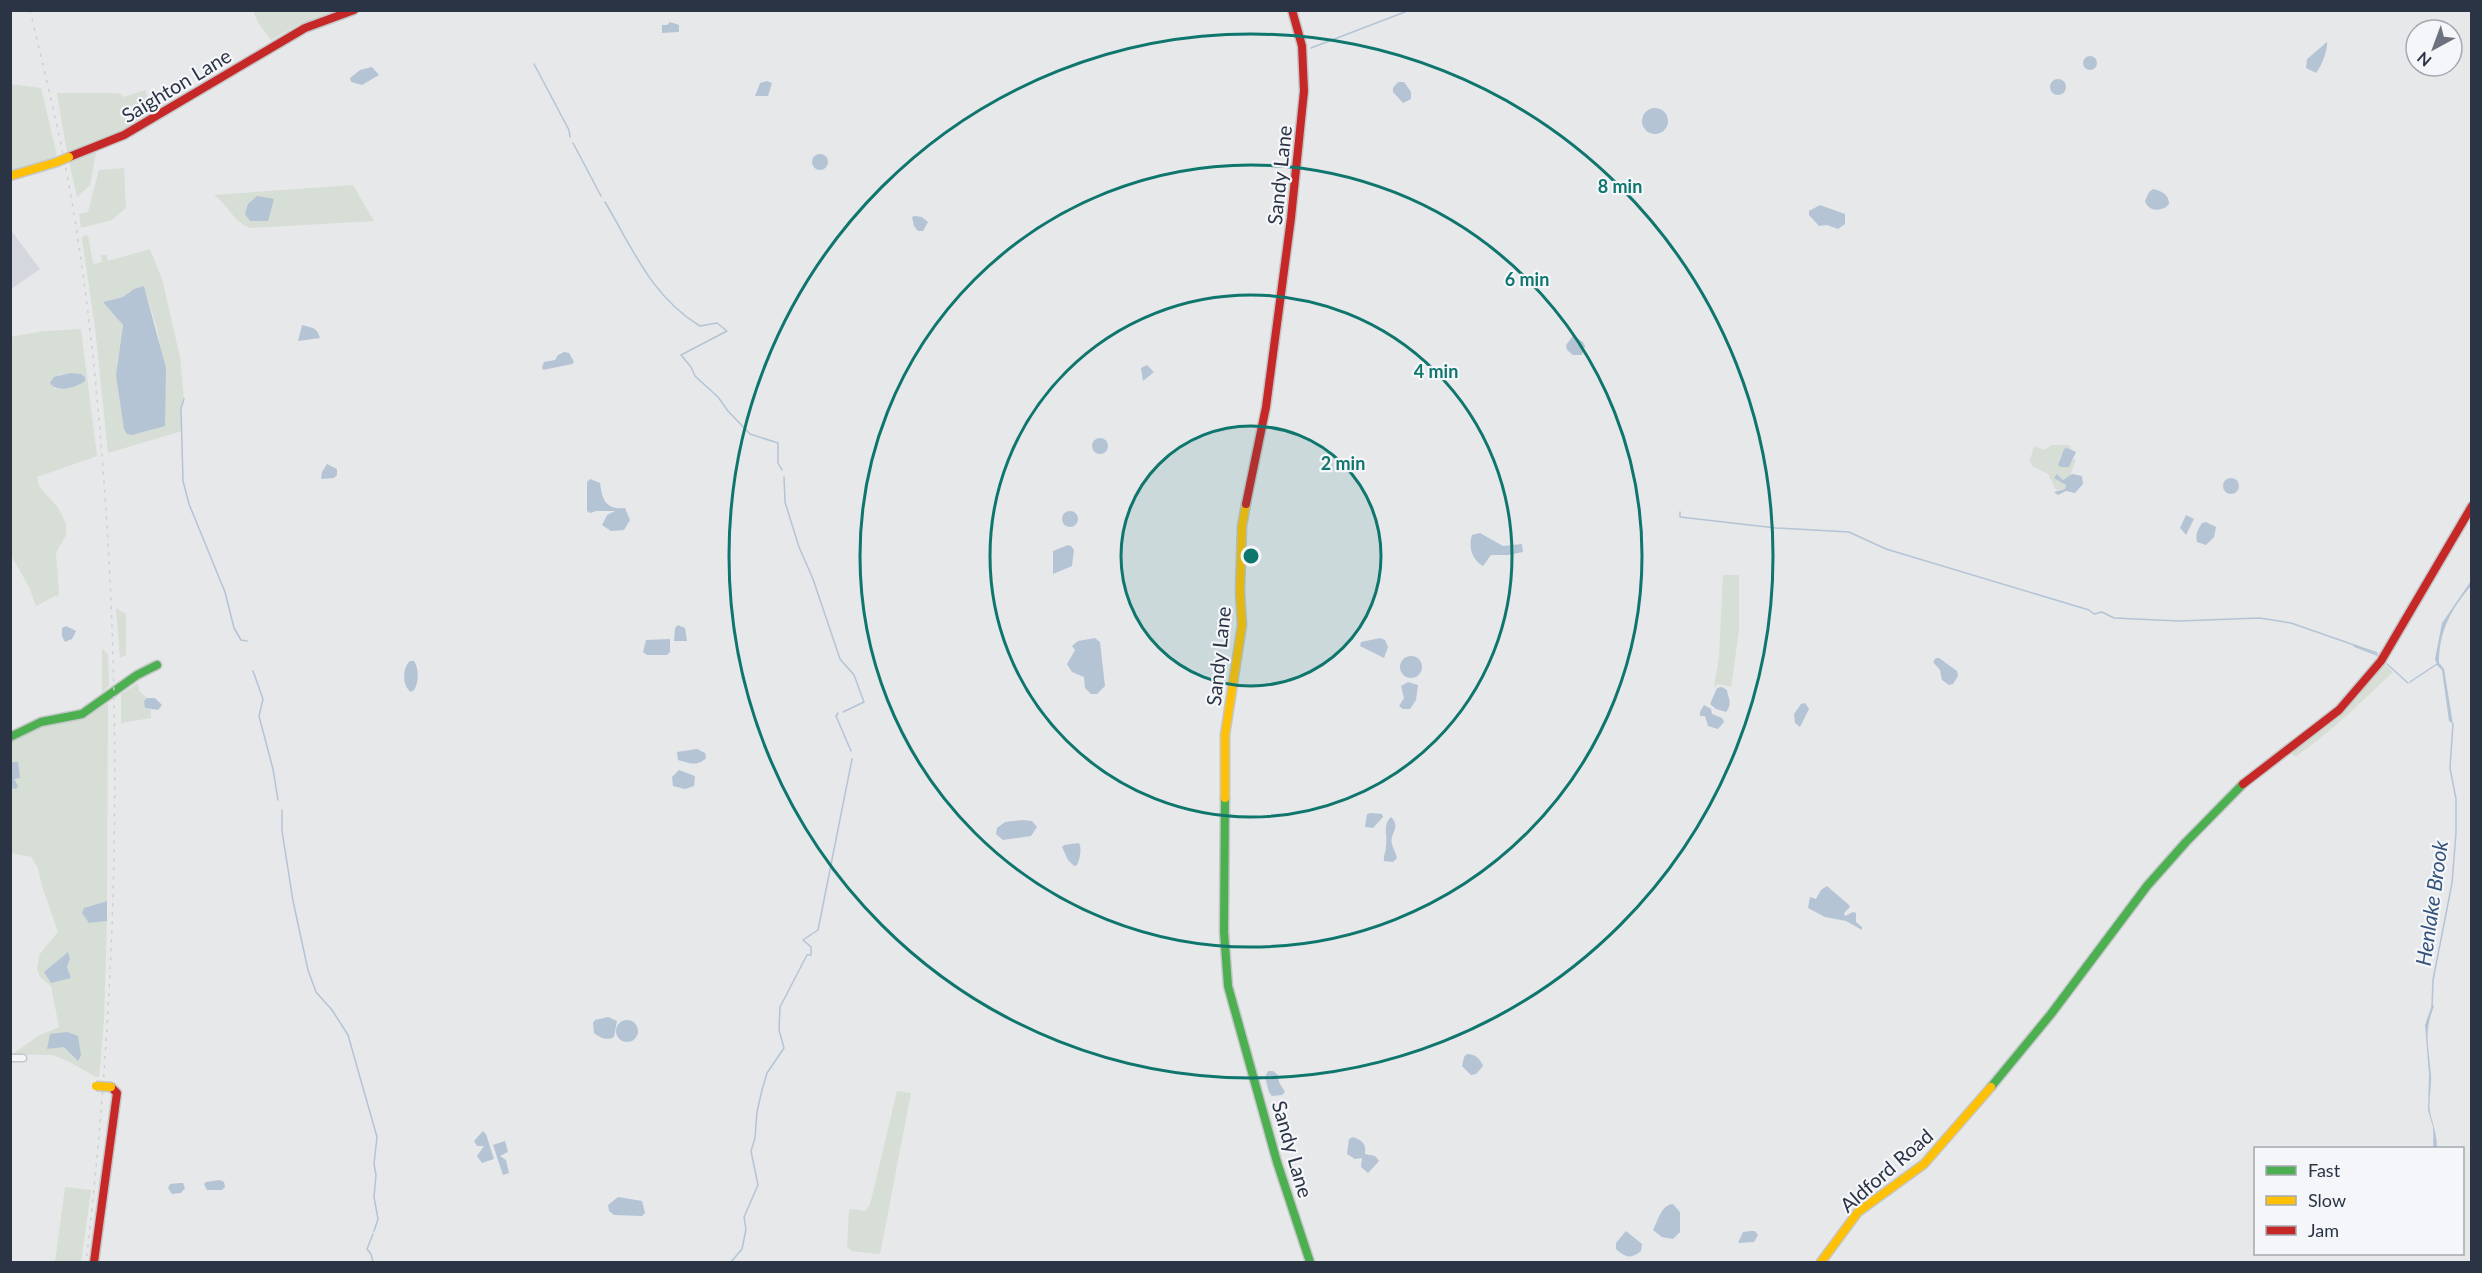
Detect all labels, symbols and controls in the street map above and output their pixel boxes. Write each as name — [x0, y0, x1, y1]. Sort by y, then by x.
north arrow — [2404, 18, 2464, 78]
street label: Saighton Lane — [117, 43, 235, 127]
text: N — [2413, 48, 2435, 71]
street label: Sandy Lane — [1262, 124, 1296, 226]
text: 8 min — [1598, 175, 1642, 197]
text: 6 min — [1505, 268, 1549, 290]
text: 4 min — [1414, 360, 1458, 382]
text: 2 min — [1321, 452, 1365, 474]
centre of rings — [1241, 546, 1261, 566]
street label: Sandy Lane — [1201, 605, 1235, 707]
water label: Henlake Brook — [2410, 838, 2452, 967]
street label: Sandy Lane — [1268, 1098, 1318, 1200]
street label: Aldford Road — [1835, 1123, 1937, 1217]
legend — [2254, 1147, 2464, 1255]
text: Fast — [2308, 1159, 2341, 1181]
text: Slow — [2308, 1189, 2346, 1211]
text: Jam — [2308, 1219, 2339, 1241]

